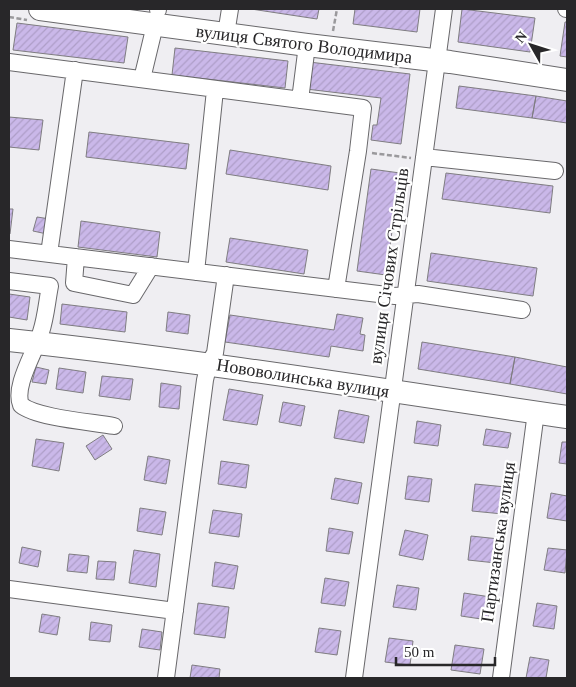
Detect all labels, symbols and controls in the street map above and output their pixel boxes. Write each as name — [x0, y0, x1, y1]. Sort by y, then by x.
north arrow — [506, 20, 556, 70]
street label: вулиця Святого Володимира — [195, 21, 413, 67]
text: N — [512, 28, 530, 46]
street label: вулиця Січових Стрільців — [365, 167, 413, 365]
street label: Нововолинська вулиця — [215, 354, 391, 402]
street label: Партизанська вулиця — [477, 461, 519, 623]
scale bar — [396, 634, 495, 666]
text: 50 m — [404, 644, 435, 660]

